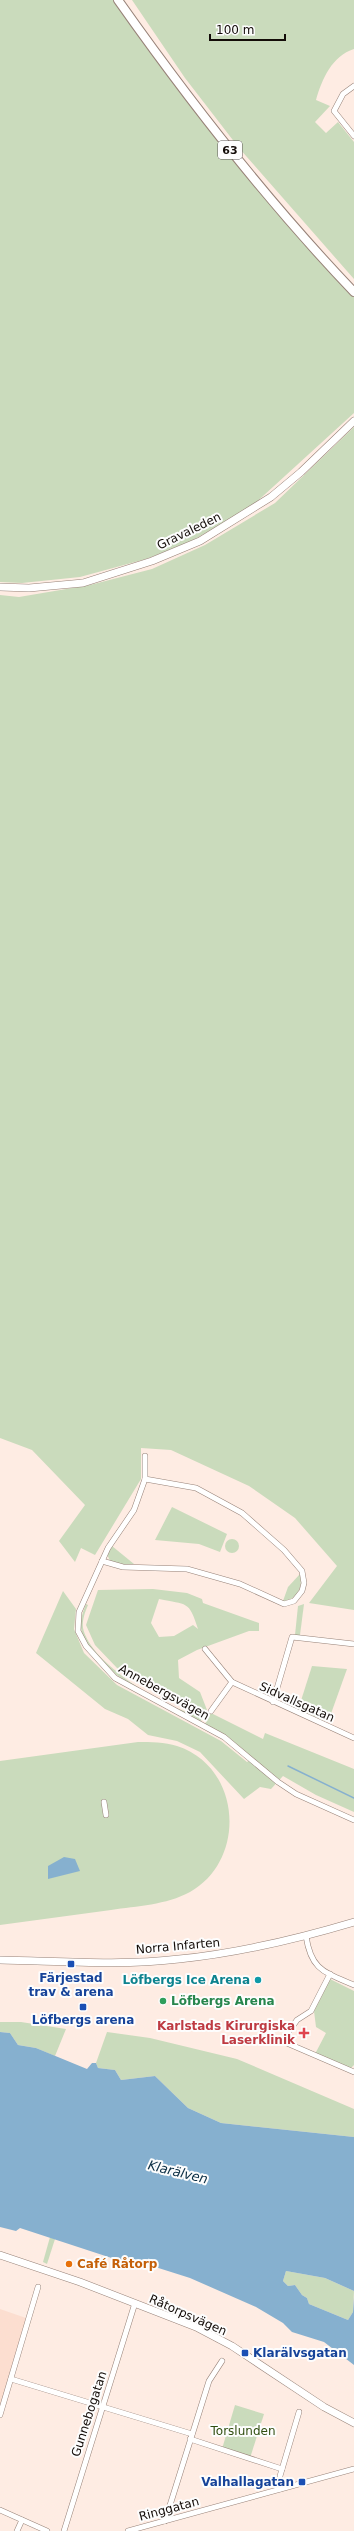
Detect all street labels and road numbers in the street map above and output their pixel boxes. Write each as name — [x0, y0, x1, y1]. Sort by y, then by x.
road number: 63 — [218, 141, 242, 159]
street label: Gravaleden — [155, 510, 223, 552]
street label: Annebergsvägen — [116, 1661, 212, 1723]
street label: Sidvallsgatan — [257, 1679, 337, 1725]
street label: Norra Infarten — [135, 1935, 221, 1957]
street label: Råtorpsvägen — [147, 2292, 229, 2338]
street label: Gunnebogatan — [69, 2369, 109, 2459]
street label: Ringgatan — [137, 2494, 201, 2524]

